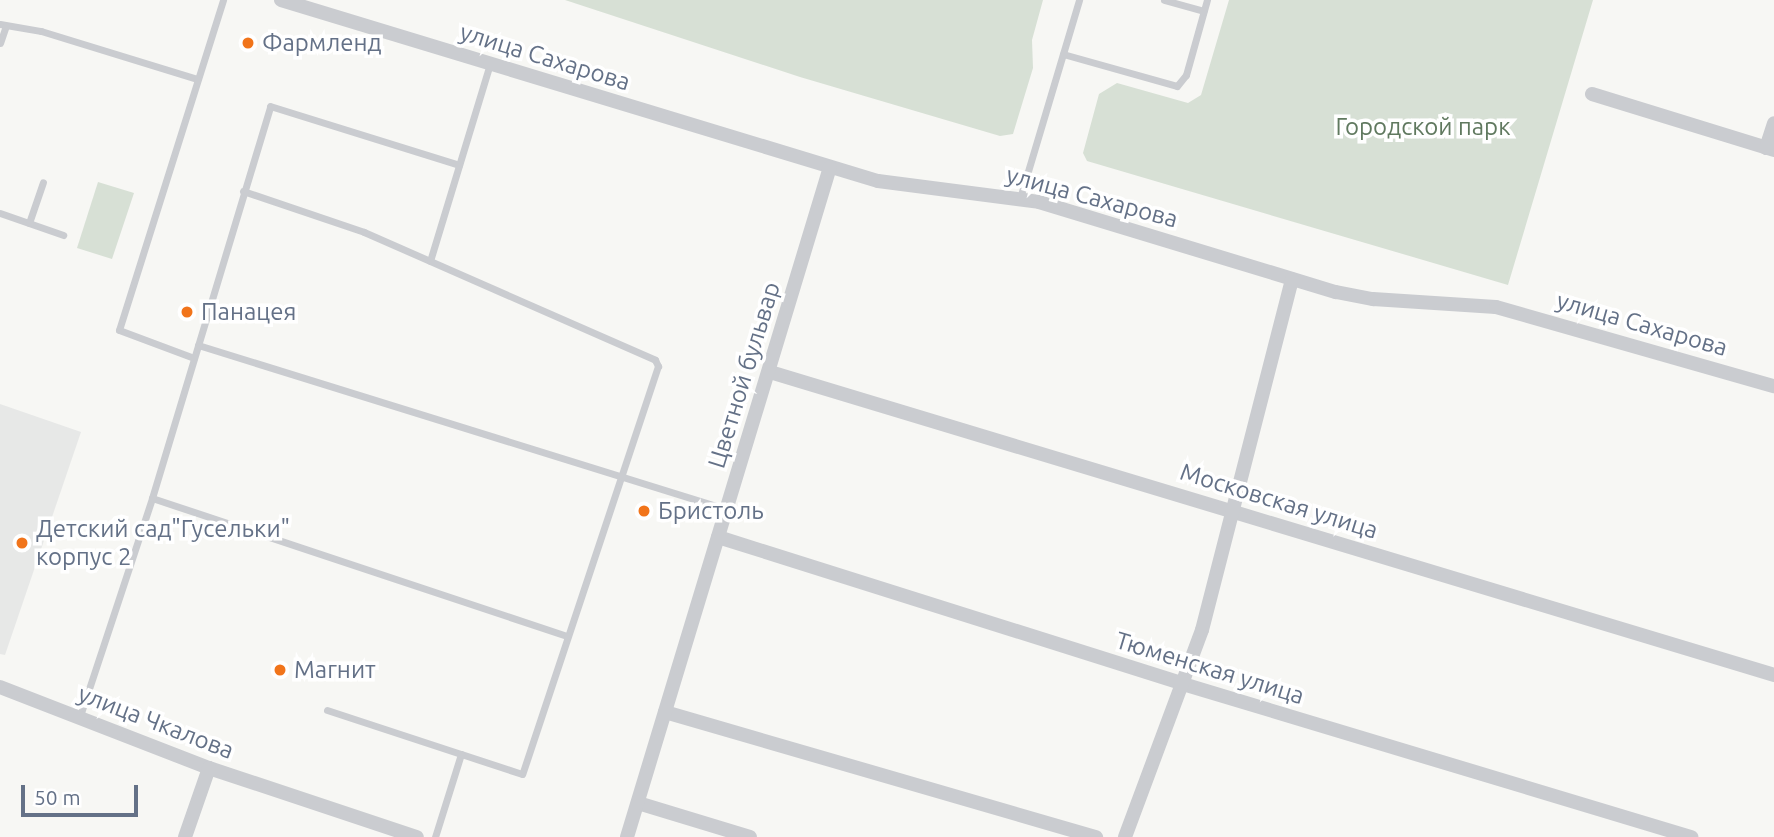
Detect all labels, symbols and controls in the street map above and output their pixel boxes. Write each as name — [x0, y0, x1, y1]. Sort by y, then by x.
street label: улица Сахарова — [456, 17, 634, 97]
place label: Фармленд — [262, 29, 382, 57]
marker: Фармленд — [240, 35, 256, 51]
park label: Городской парк — [1335, 113, 1511, 141]
street label: улица Сахарова — [1003, 160, 1181, 234]
street label: Цветной бульвар — [702, 278, 786, 472]
street label: улица Сахарова — [1553, 286, 1731, 362]
place label: Панацея — [201, 298, 296, 326]
marker: Панацея — [179, 304, 195, 320]
street label: Московская улица — [1177, 457, 1381, 545]
place label: Бристоль — [658, 497, 764, 525]
marker: Бристоль — [636, 503, 652, 519]
place label: Детский сад"Гусельки" корпус 2 — [36, 515, 290, 571]
marker: Детский сад"Гусельки" корпус 2 — [14, 535, 30, 551]
street label: Тюменская улица — [1112, 626, 1308, 710]
place label: Магнит — [294, 656, 376, 684]
marker: Магнит — [272, 662, 288, 678]
street label: улица Чкалова — [74, 679, 238, 765]
scale bar — [24, 770, 142, 814]
text: 50 m — [34, 785, 81, 809]

